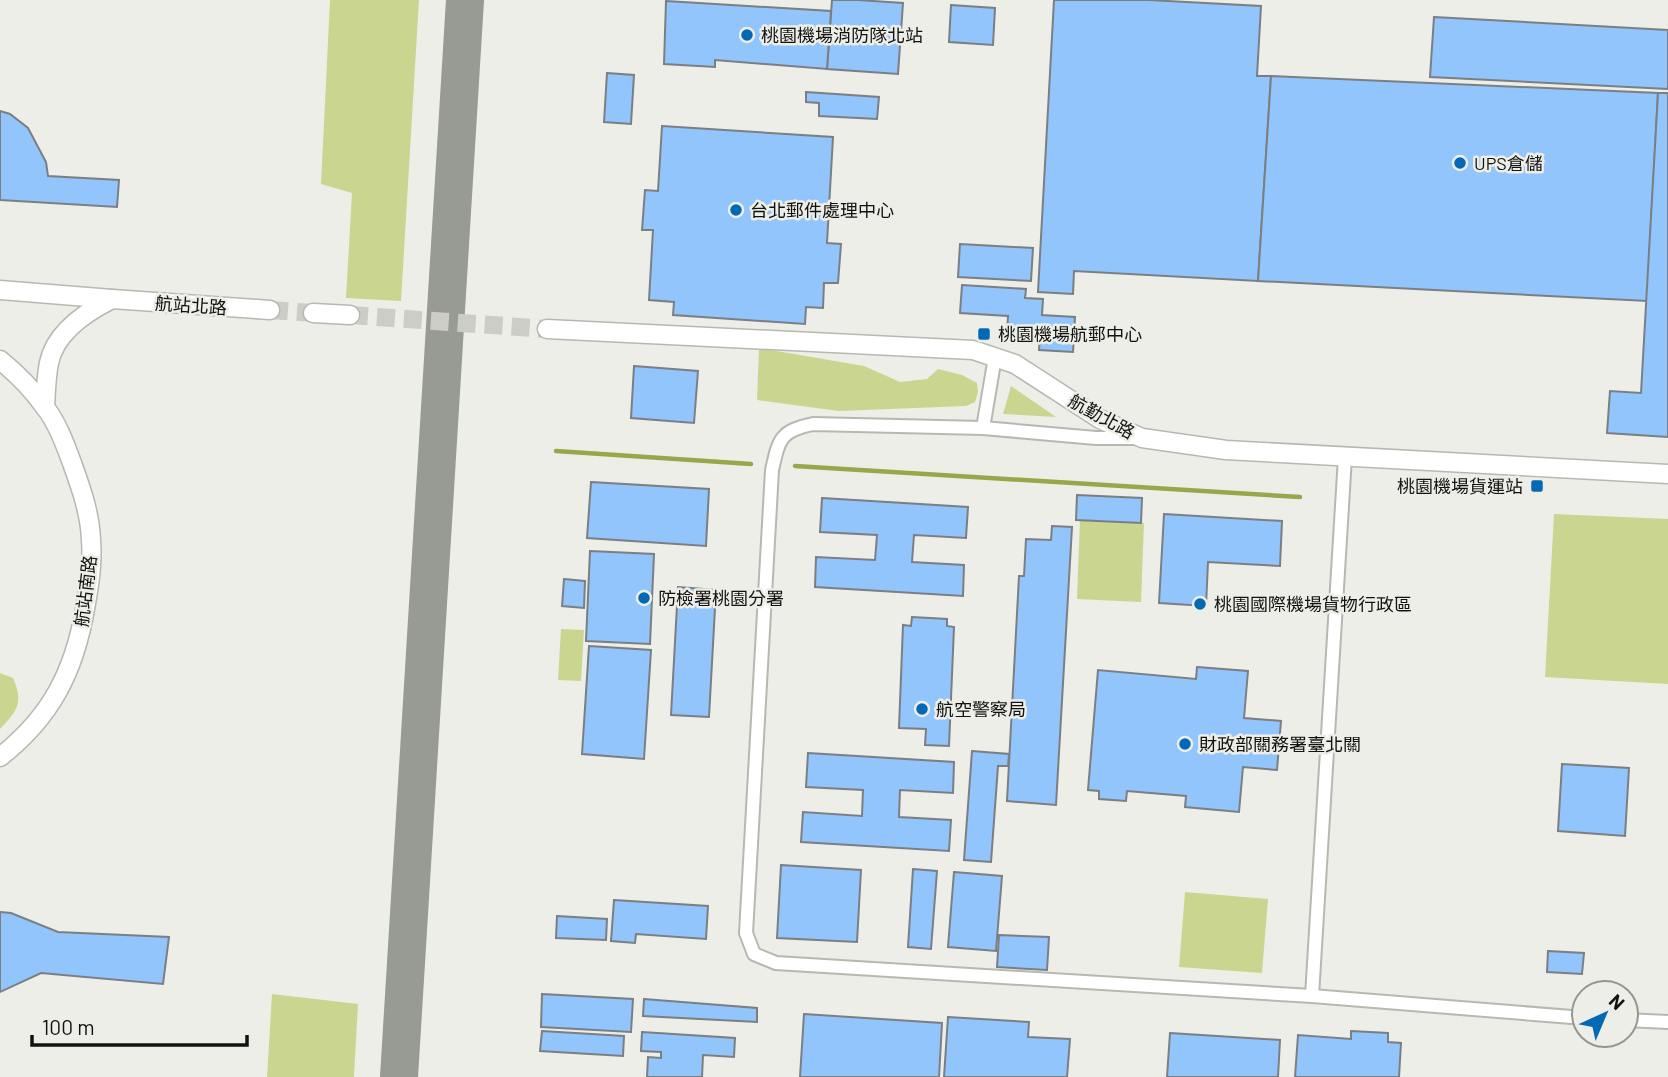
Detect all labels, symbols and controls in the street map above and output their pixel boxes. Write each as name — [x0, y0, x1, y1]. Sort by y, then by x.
place label: 桃園機場消防隊北站 — [761, 24, 923, 46]
marker: 桃園機場消防隊北站 — [739, 27, 755, 43]
place label: UPS倉儲 — [1474, 152, 1543, 174]
marker: UPS倉儲 — [1452, 155, 1468, 171]
place label: 台北郵件處理中心 — [750, 199, 894, 221]
marker: 台北郵件處理中心 — [728, 202, 744, 218]
street label: 航站北路 — [154, 292, 228, 318]
place label: 桃園機場航郵中心 — [998, 323, 1142, 345]
marker: 桃園機場航郵中心 — [976, 326, 992, 342]
street label: 航勤北路 — [1065, 389, 1139, 443]
place label: 桃園機場貨運站 — [1397, 475, 1523, 497]
marker: 桃園機場貨運站 — [1529, 478, 1545, 494]
street label: 航站南路 — [70, 554, 100, 628]
place label: 防檢署桃園分署 — [658, 587, 784, 609]
marker: 防檢署桃園分署 — [636, 590, 652, 606]
place label: 桃園國際機場貨物行政區 — [1214, 593, 1412, 615]
marker: 桃園國際機場貨物行政區 — [1192, 596, 1208, 612]
place label: 航空警察局 — [936, 698, 1026, 720]
marker: 航空警察局 — [914, 701, 930, 717]
place label: 財政部關務署臺北關 — [1199, 733, 1361, 755]
marker: 財政部關務署臺北關 — [1177, 736, 1193, 752]
north arrow — [1570, 979, 1640, 1049]
text: N — [1605, 989, 1630, 1014]
scale bar — [32, 1004, 247, 1048]
text: 100 m — [42, 1014, 95, 1039]

